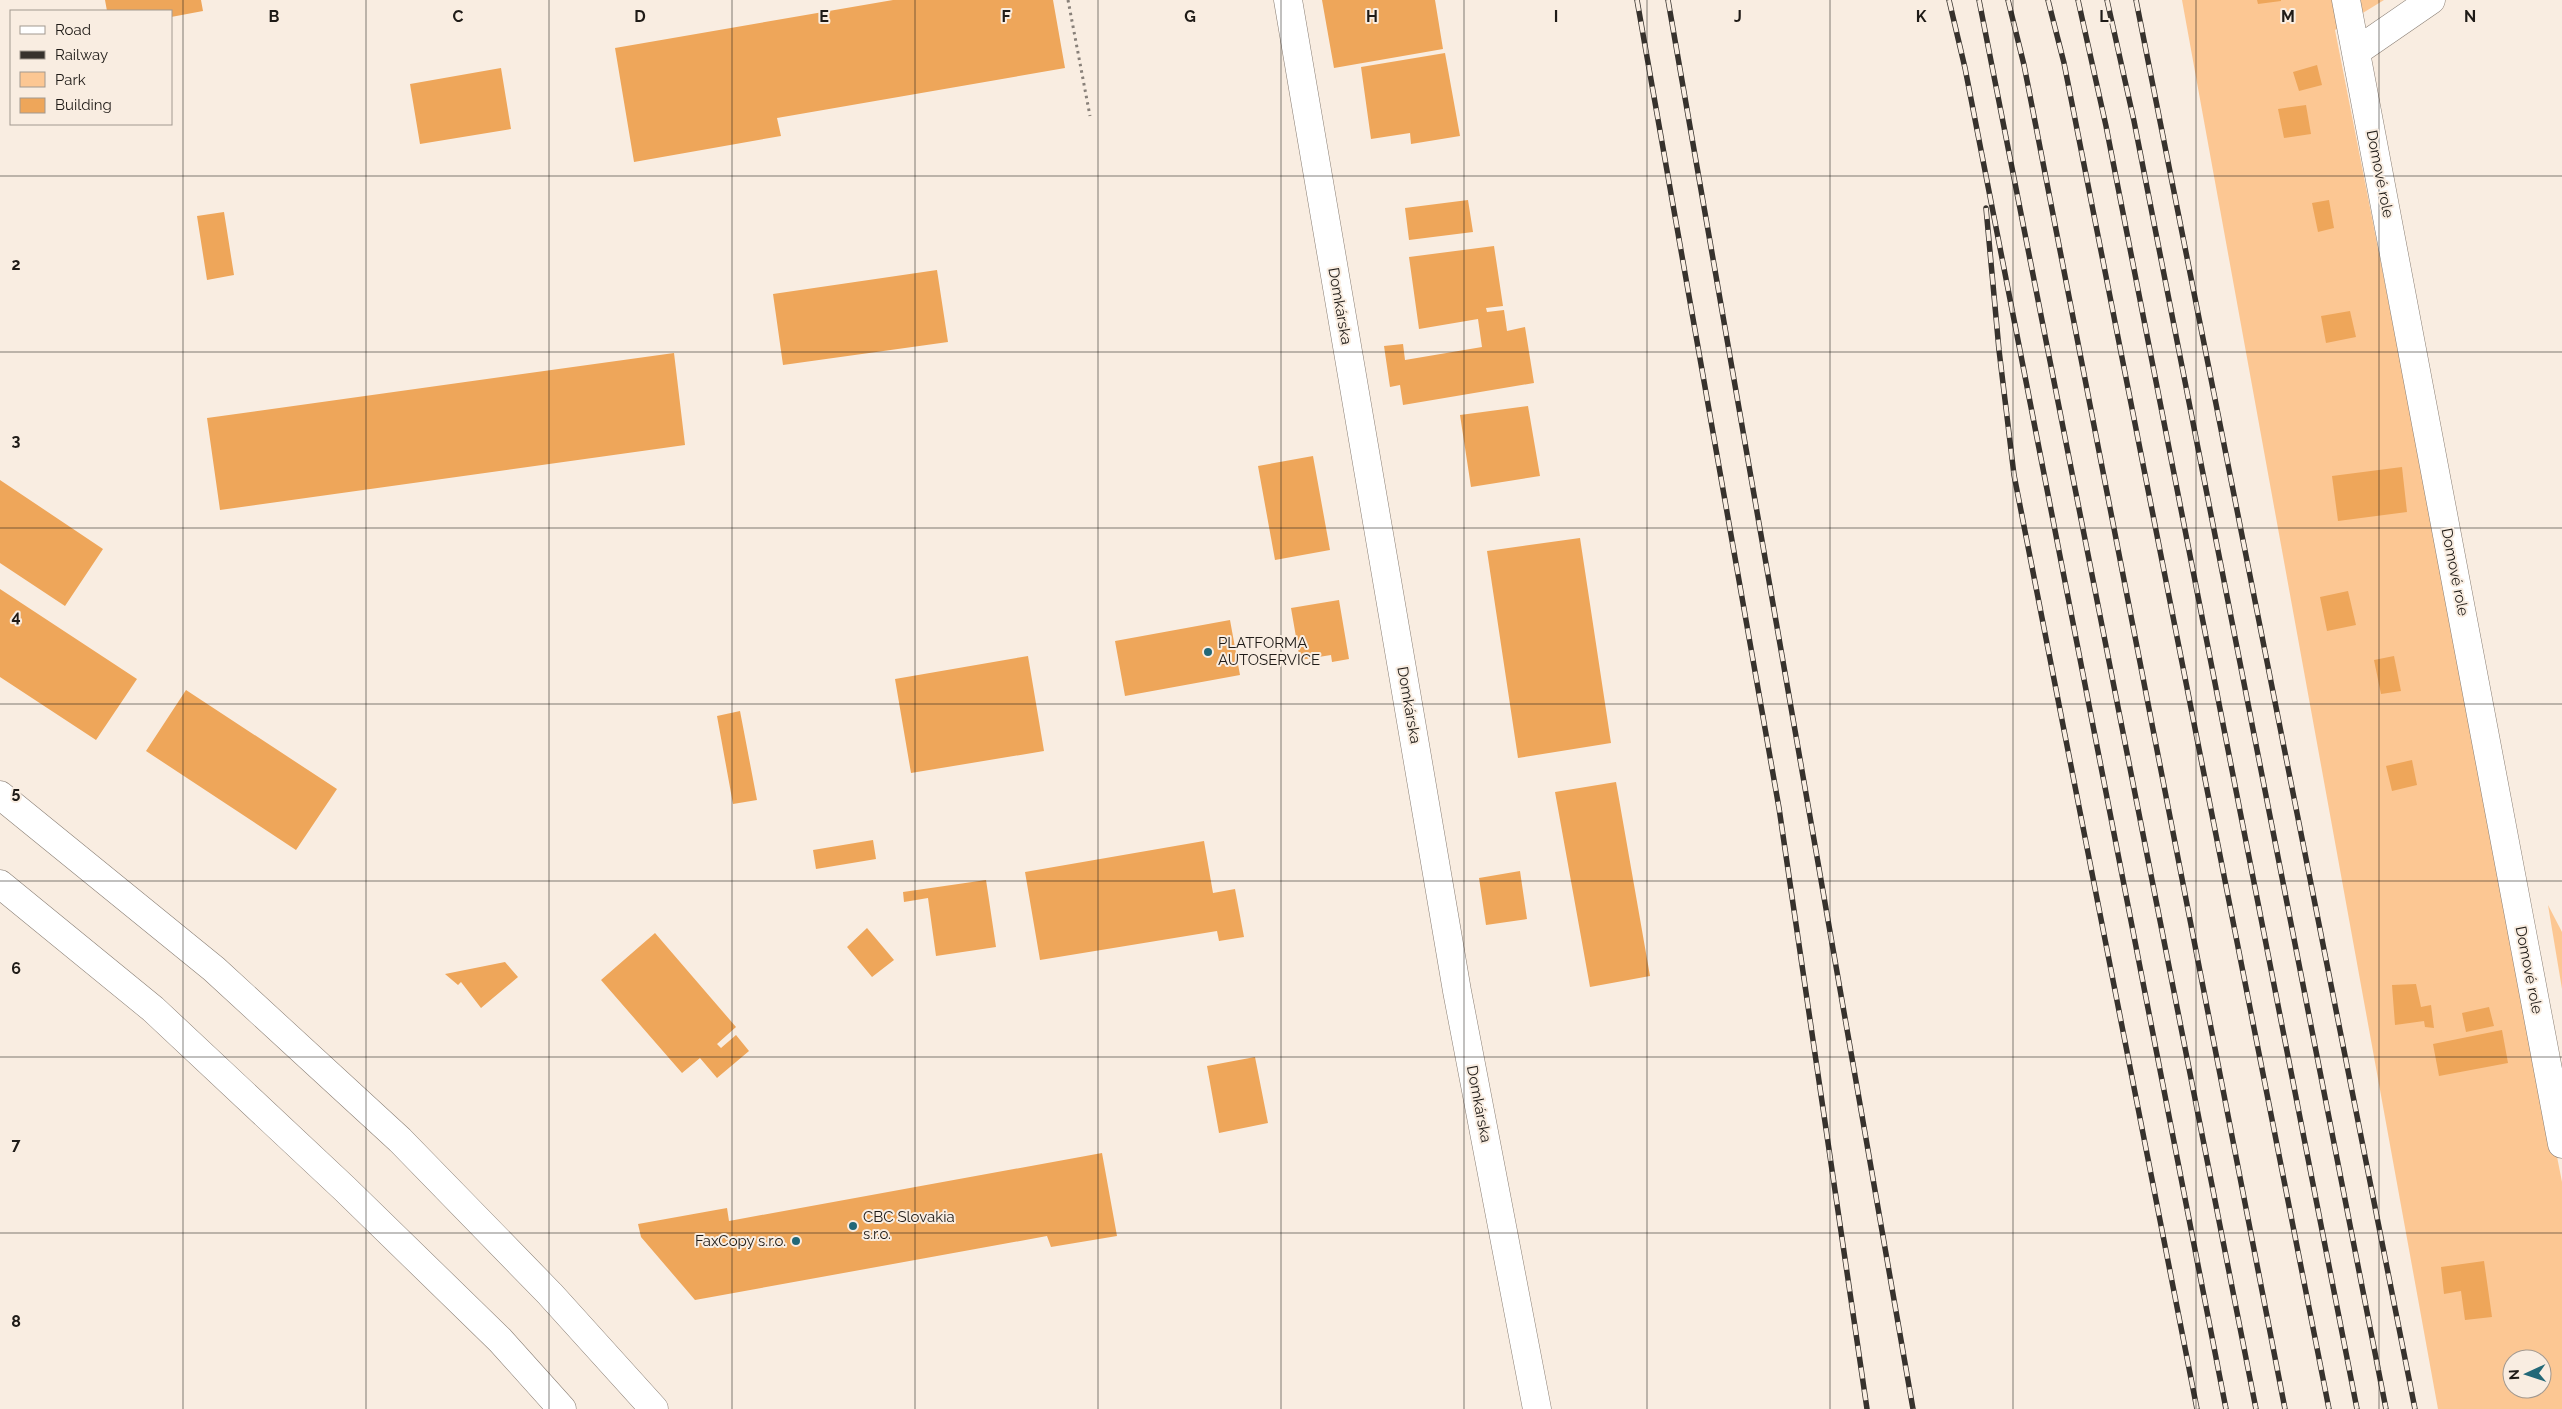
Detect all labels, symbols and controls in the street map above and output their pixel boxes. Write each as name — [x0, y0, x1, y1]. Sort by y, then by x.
text: B — [269, 7, 280, 26]
text: C — [453, 7, 464, 26]
text: D — [634, 7, 646, 26]
text: E — [819, 7, 829, 26]
text: F — [1001, 7, 1011, 26]
text: G — [1184, 7, 1196, 26]
text: H — [1366, 7, 1378, 26]
text: I — [1554, 7, 1558, 26]
text: J — [1734, 7, 1742, 26]
text: K — [1916, 7, 1927, 26]
text: L — [2099, 7, 2109, 26]
text: M — [2281, 7, 2295, 26]
text: N — [2464, 7, 2476, 26]
legend — [10, 10, 172, 125]
text: Road — [55, 21, 91, 39]
text: Railway — [55, 46, 108, 64]
text: Park — [55, 71, 86, 89]
text: Building — [55, 96, 112, 114]
street label: Domové role — [2363, 128, 2397, 220]
text: 2 — [11, 255, 21, 274]
street label: Domkárska — [1324, 266, 1356, 346]
text: 3 — [12, 431, 21, 450]
street label: Domové role — [2438, 526, 2472, 618]
text: 4 — [11, 607, 21, 626]
place label: PLATFORMA AUTOSERVICE — [1218, 634, 1320, 669]
marker: PLATFORMA AUTOSERVICE — [1202, 646, 1214, 658]
street label: Domkárska — [1393, 665, 1425, 745]
text: 5 — [12, 783, 21, 802]
street label: Domové role — [2512, 924, 2546, 1016]
text: 6 — [11, 959, 21, 978]
street label: Domkárska — [1463, 1064, 1495, 1144]
text: 7 — [12, 1135, 21, 1154]
place label: CBC Slovakia s.r.o. — [863, 1208, 955, 1243]
marker: CBC Slovakia s.r.o. — [847, 1220, 859, 1232]
place label: FaxCopy s.r.o. — [695, 1232, 786, 1250]
marker: FaxCopy s.r.o. — [790, 1235, 802, 1247]
text: 8 — [11, 1312, 21, 1331]
north arrow — [2502, 1349, 2552, 1399]
text: N — [2506, 1369, 2522, 1380]

